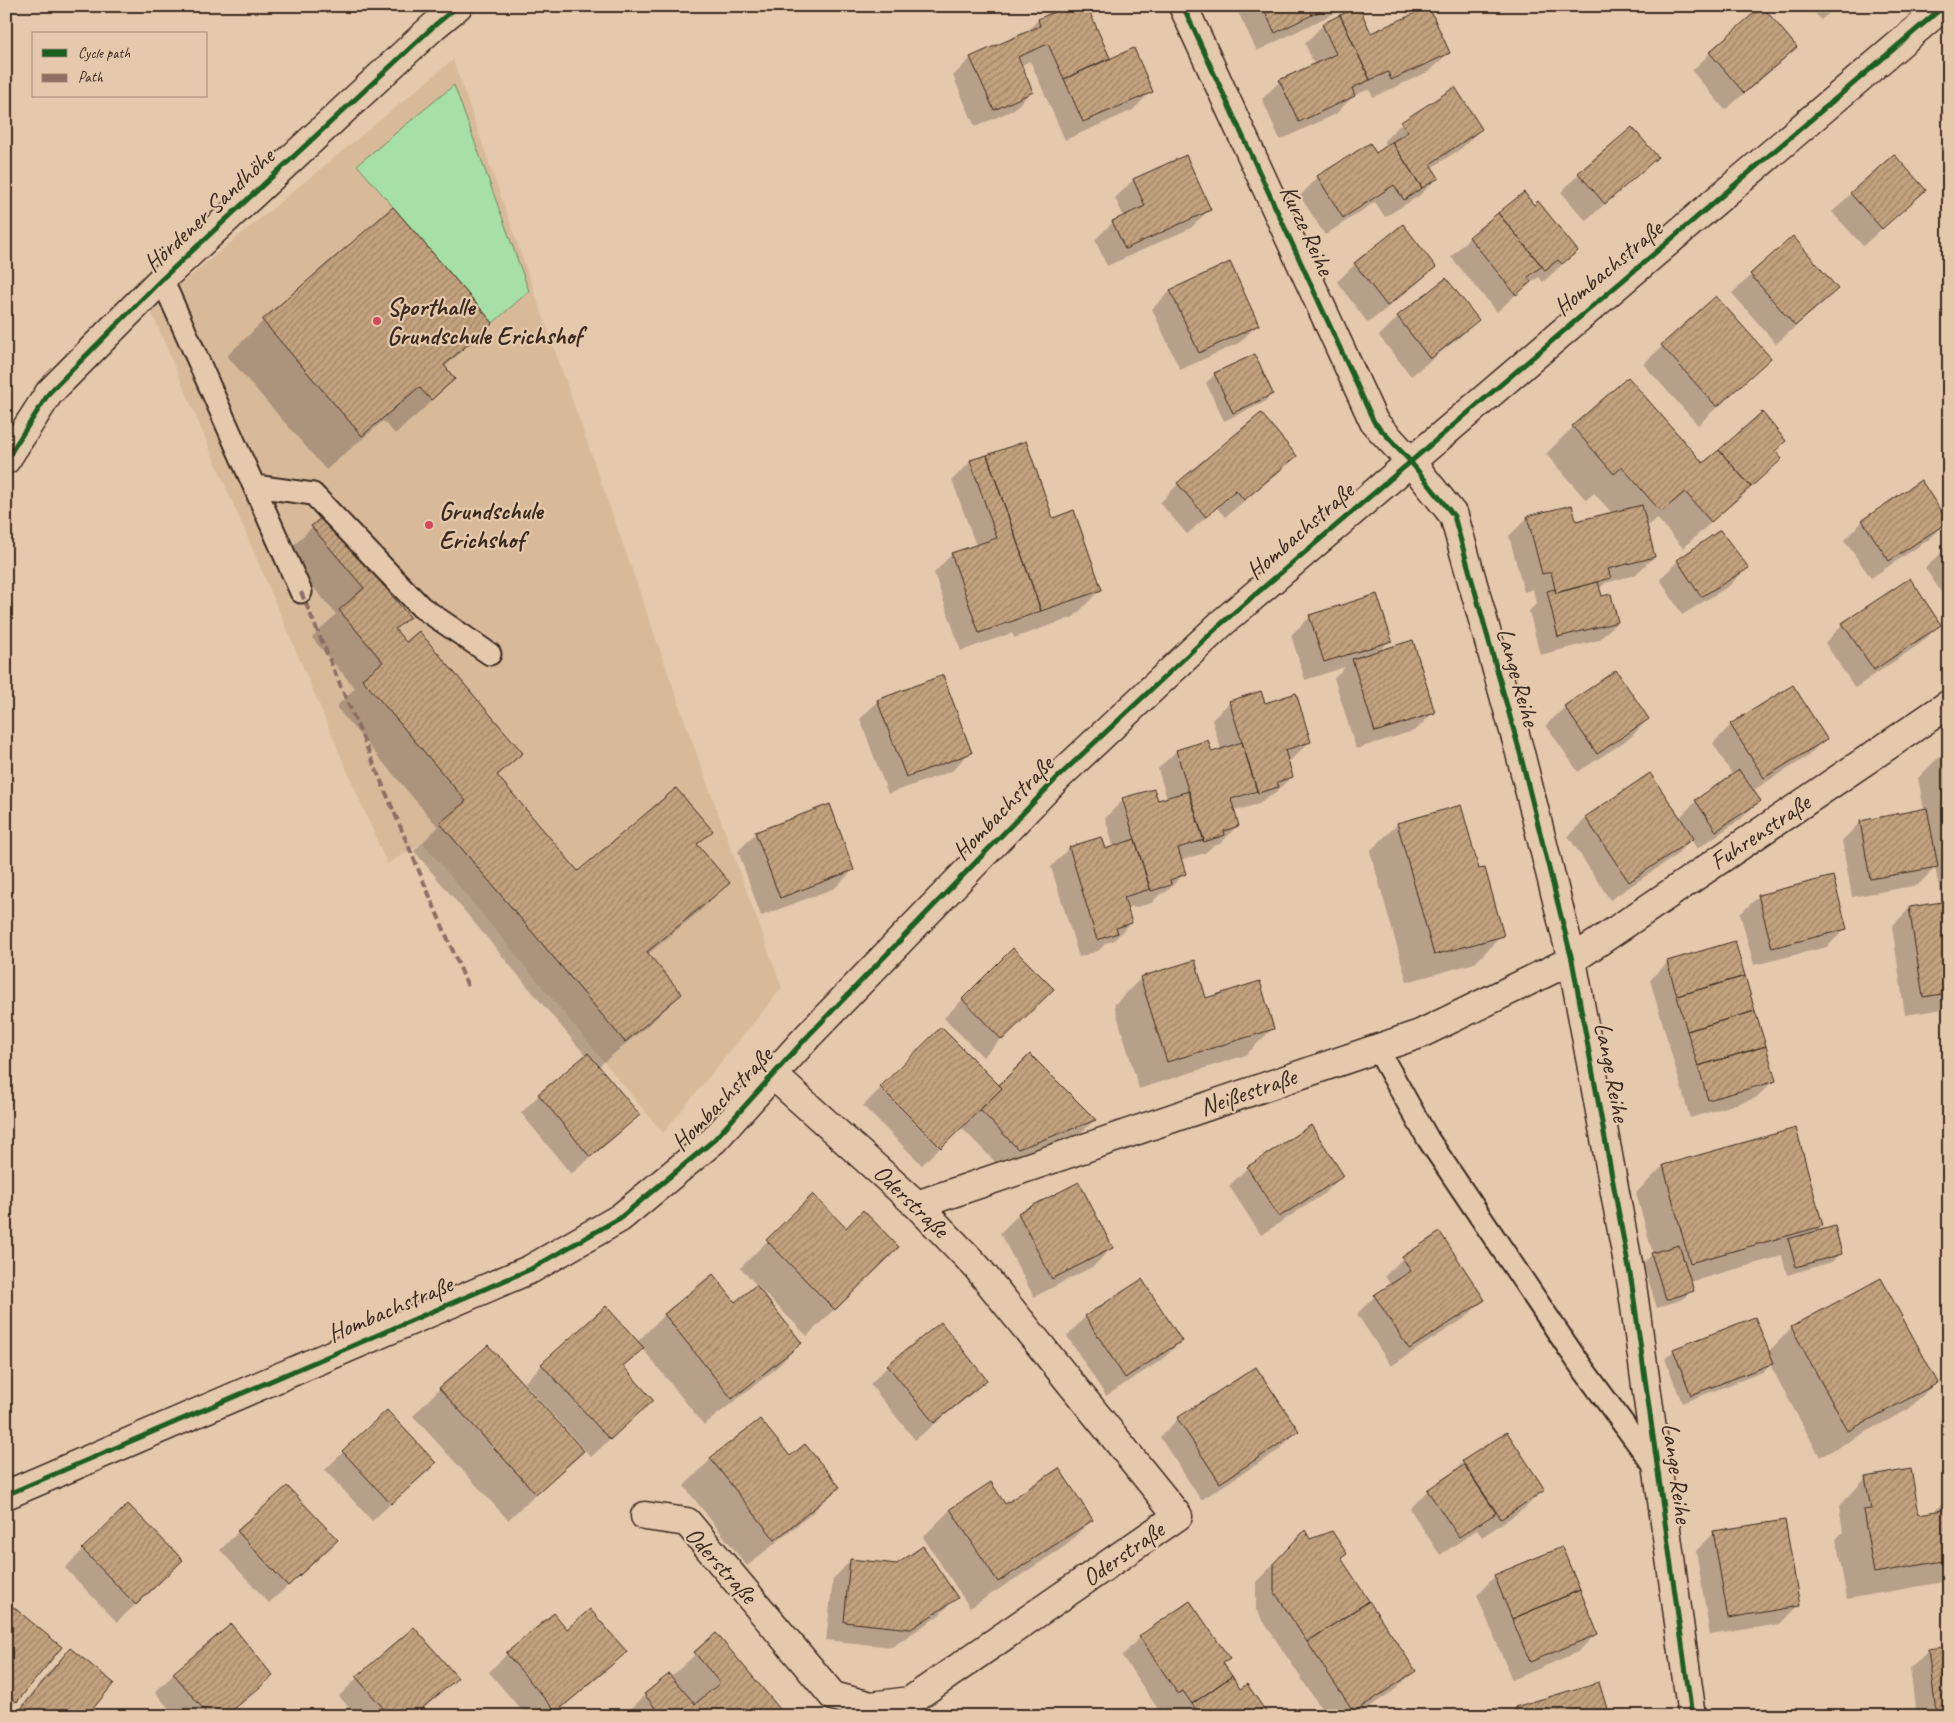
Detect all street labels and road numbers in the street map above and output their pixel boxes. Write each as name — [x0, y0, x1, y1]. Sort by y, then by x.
street label: Hördener Sandhöhe — [137, 140, 283, 279]
street label: Kurze Reihe — [1272, 180, 1343, 282]
street label: Hombachstraße — [1547, 212, 1671, 323]
street label: Hombachstraße — [1239, 474, 1362, 587]
street label: Lange Reihe — [1489, 624, 1548, 732]
street label: Hombachstraße — [945, 748, 1062, 867]
street label: Fuhrenstraße — [1704, 786, 1818, 877]
street label: Lange Reihe — [1587, 1020, 1638, 1126]
street label: Hombachstraße — [664, 1039, 781, 1158]
street label: Neißestraße — [1196, 1060, 1302, 1123]
street label: Oderstraße — [866, 1157, 957, 1246]
street label: Hombachstraße — [323, 1268, 459, 1350]
street label: Lange Reihe — [1654, 1421, 1700, 1527]
street label: Oderstraße — [1076, 1513, 1172, 1594]
street label: Oderstraße — [678, 1520, 765, 1612]

